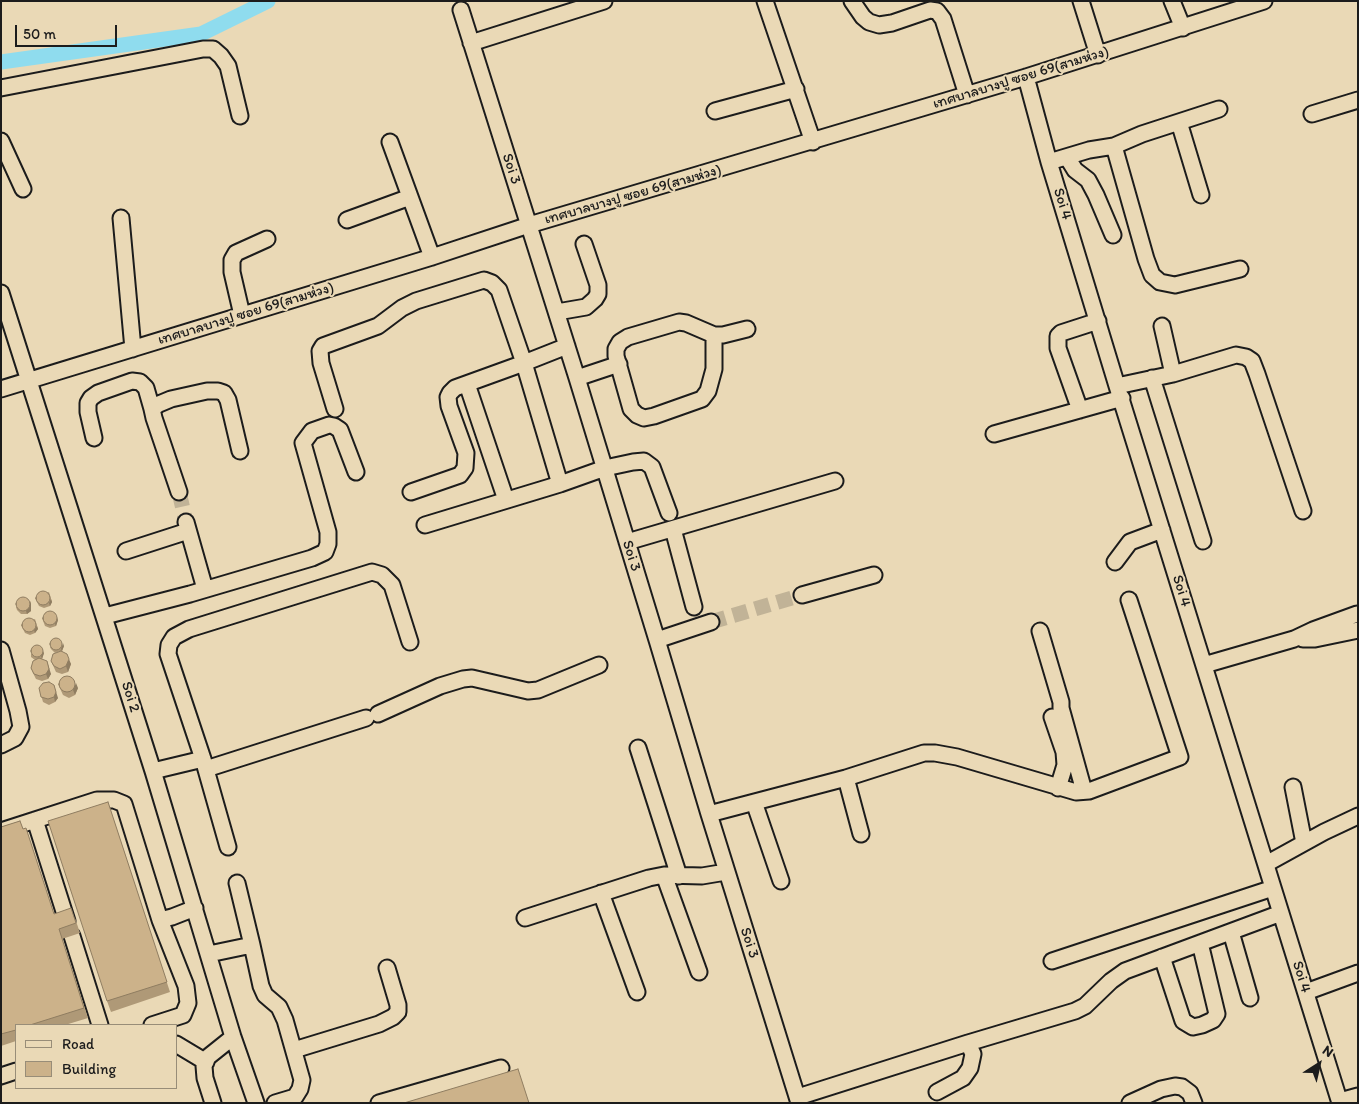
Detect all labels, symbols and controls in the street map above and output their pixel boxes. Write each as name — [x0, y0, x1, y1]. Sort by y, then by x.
scale bar — [18, 15, 120, 47]
text: 50 m — [23, 25, 56, 43]
street label: เทศบาลบางปู ซอย 69(สามห่วง) — [931, 43, 1111, 113]
street label: Soi 3 — [498, 151, 524, 187]
street label: เทศบาลบางปู ซอย 69(สามห่วง) — [542, 161, 724, 229]
street label: Soi 4 — [1049, 186, 1075, 222]
street label: เทศบาลบางปู ซอย 69(สามห่วง) — [156, 279, 336, 349]
street label: Soi 3 — [618, 538, 644, 574]
street label: Soi 4 — [1168, 573, 1194, 609]
street label: Soi 2 — [117, 679, 143, 715]
street label: Soi 3 — [736, 925, 762, 961]
street label: Soi 4 — [1288, 959, 1314, 995]
legend — [15, 1024, 178, 1089]
text: Road — [62, 1035, 94, 1053]
north arrow — [1294, 1039, 1344, 1089]
text: N — [1319, 1042, 1337, 1061]
text: Building — [62, 1060, 116, 1078]

